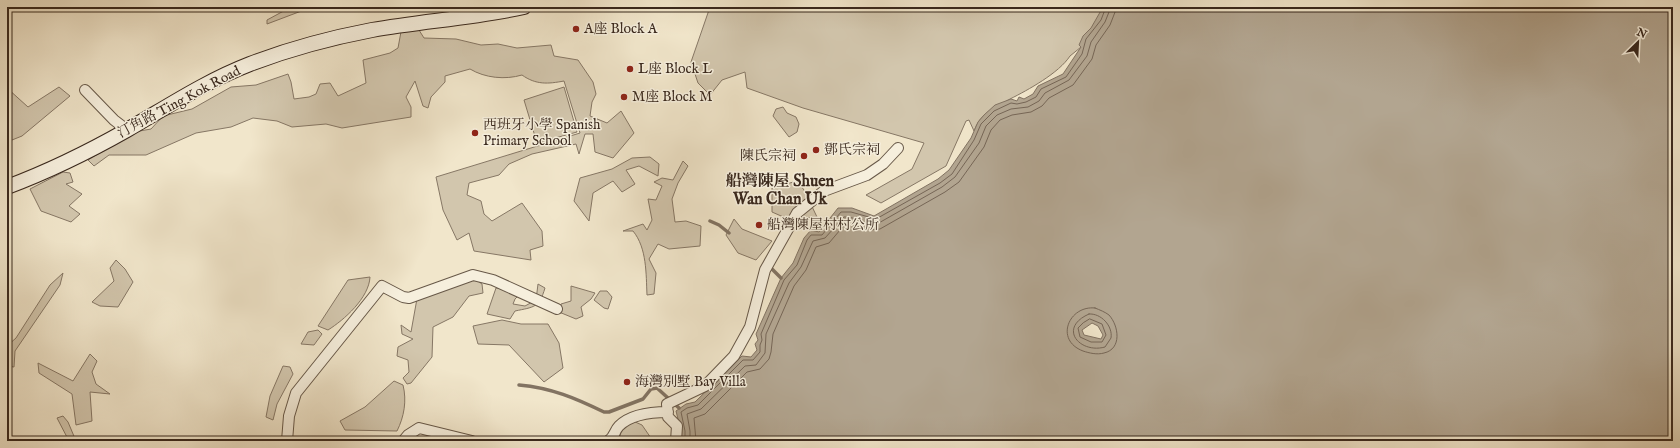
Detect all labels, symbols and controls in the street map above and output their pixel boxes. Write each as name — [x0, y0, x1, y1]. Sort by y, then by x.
place label: A座 Block A — [583, 20, 658, 38]
north arrow — [1618, 22, 1658, 62]
marker: A座 Block A — [571, 24, 581, 34]
text: N — [1634, 25, 1649, 42]
place label: L座 Block L — [638, 60, 712, 78]
street label: 汀角路 Ting Kok Road — [114, 62, 244, 142]
marker: L座 Block L — [625, 64, 635, 74]
place label: M座 Block M — [632, 88, 713, 106]
marker: M座 Block M — [619, 92, 629, 102]
place label: 西班牙小學 Spanish Primary School — [483, 116, 601, 150]
marker: 西班牙小學 Spanish Primary School — [470, 128, 480, 138]
place label: 鄧氏宗祠 — [824, 141, 880, 159]
marker: 鄧氏宗祠 — [811, 145, 821, 155]
place label: 陳氏宗祠 — [740, 147, 796, 165]
marker: 陳氏宗祠 — [799, 151, 809, 161]
district label: 船灣陳屋 Shuen Wan Chan Uk — [726, 172, 835, 210]
place label: 船灣陳屋村村公所 — [767, 216, 879, 234]
marker: 船灣陳屋村村公所 — [754, 220, 764, 230]
place label: 海灣別墅 Bay Villa — [635, 373, 747, 391]
marker: 海灣別墅 Bay Villa — [622, 377, 632, 387]

